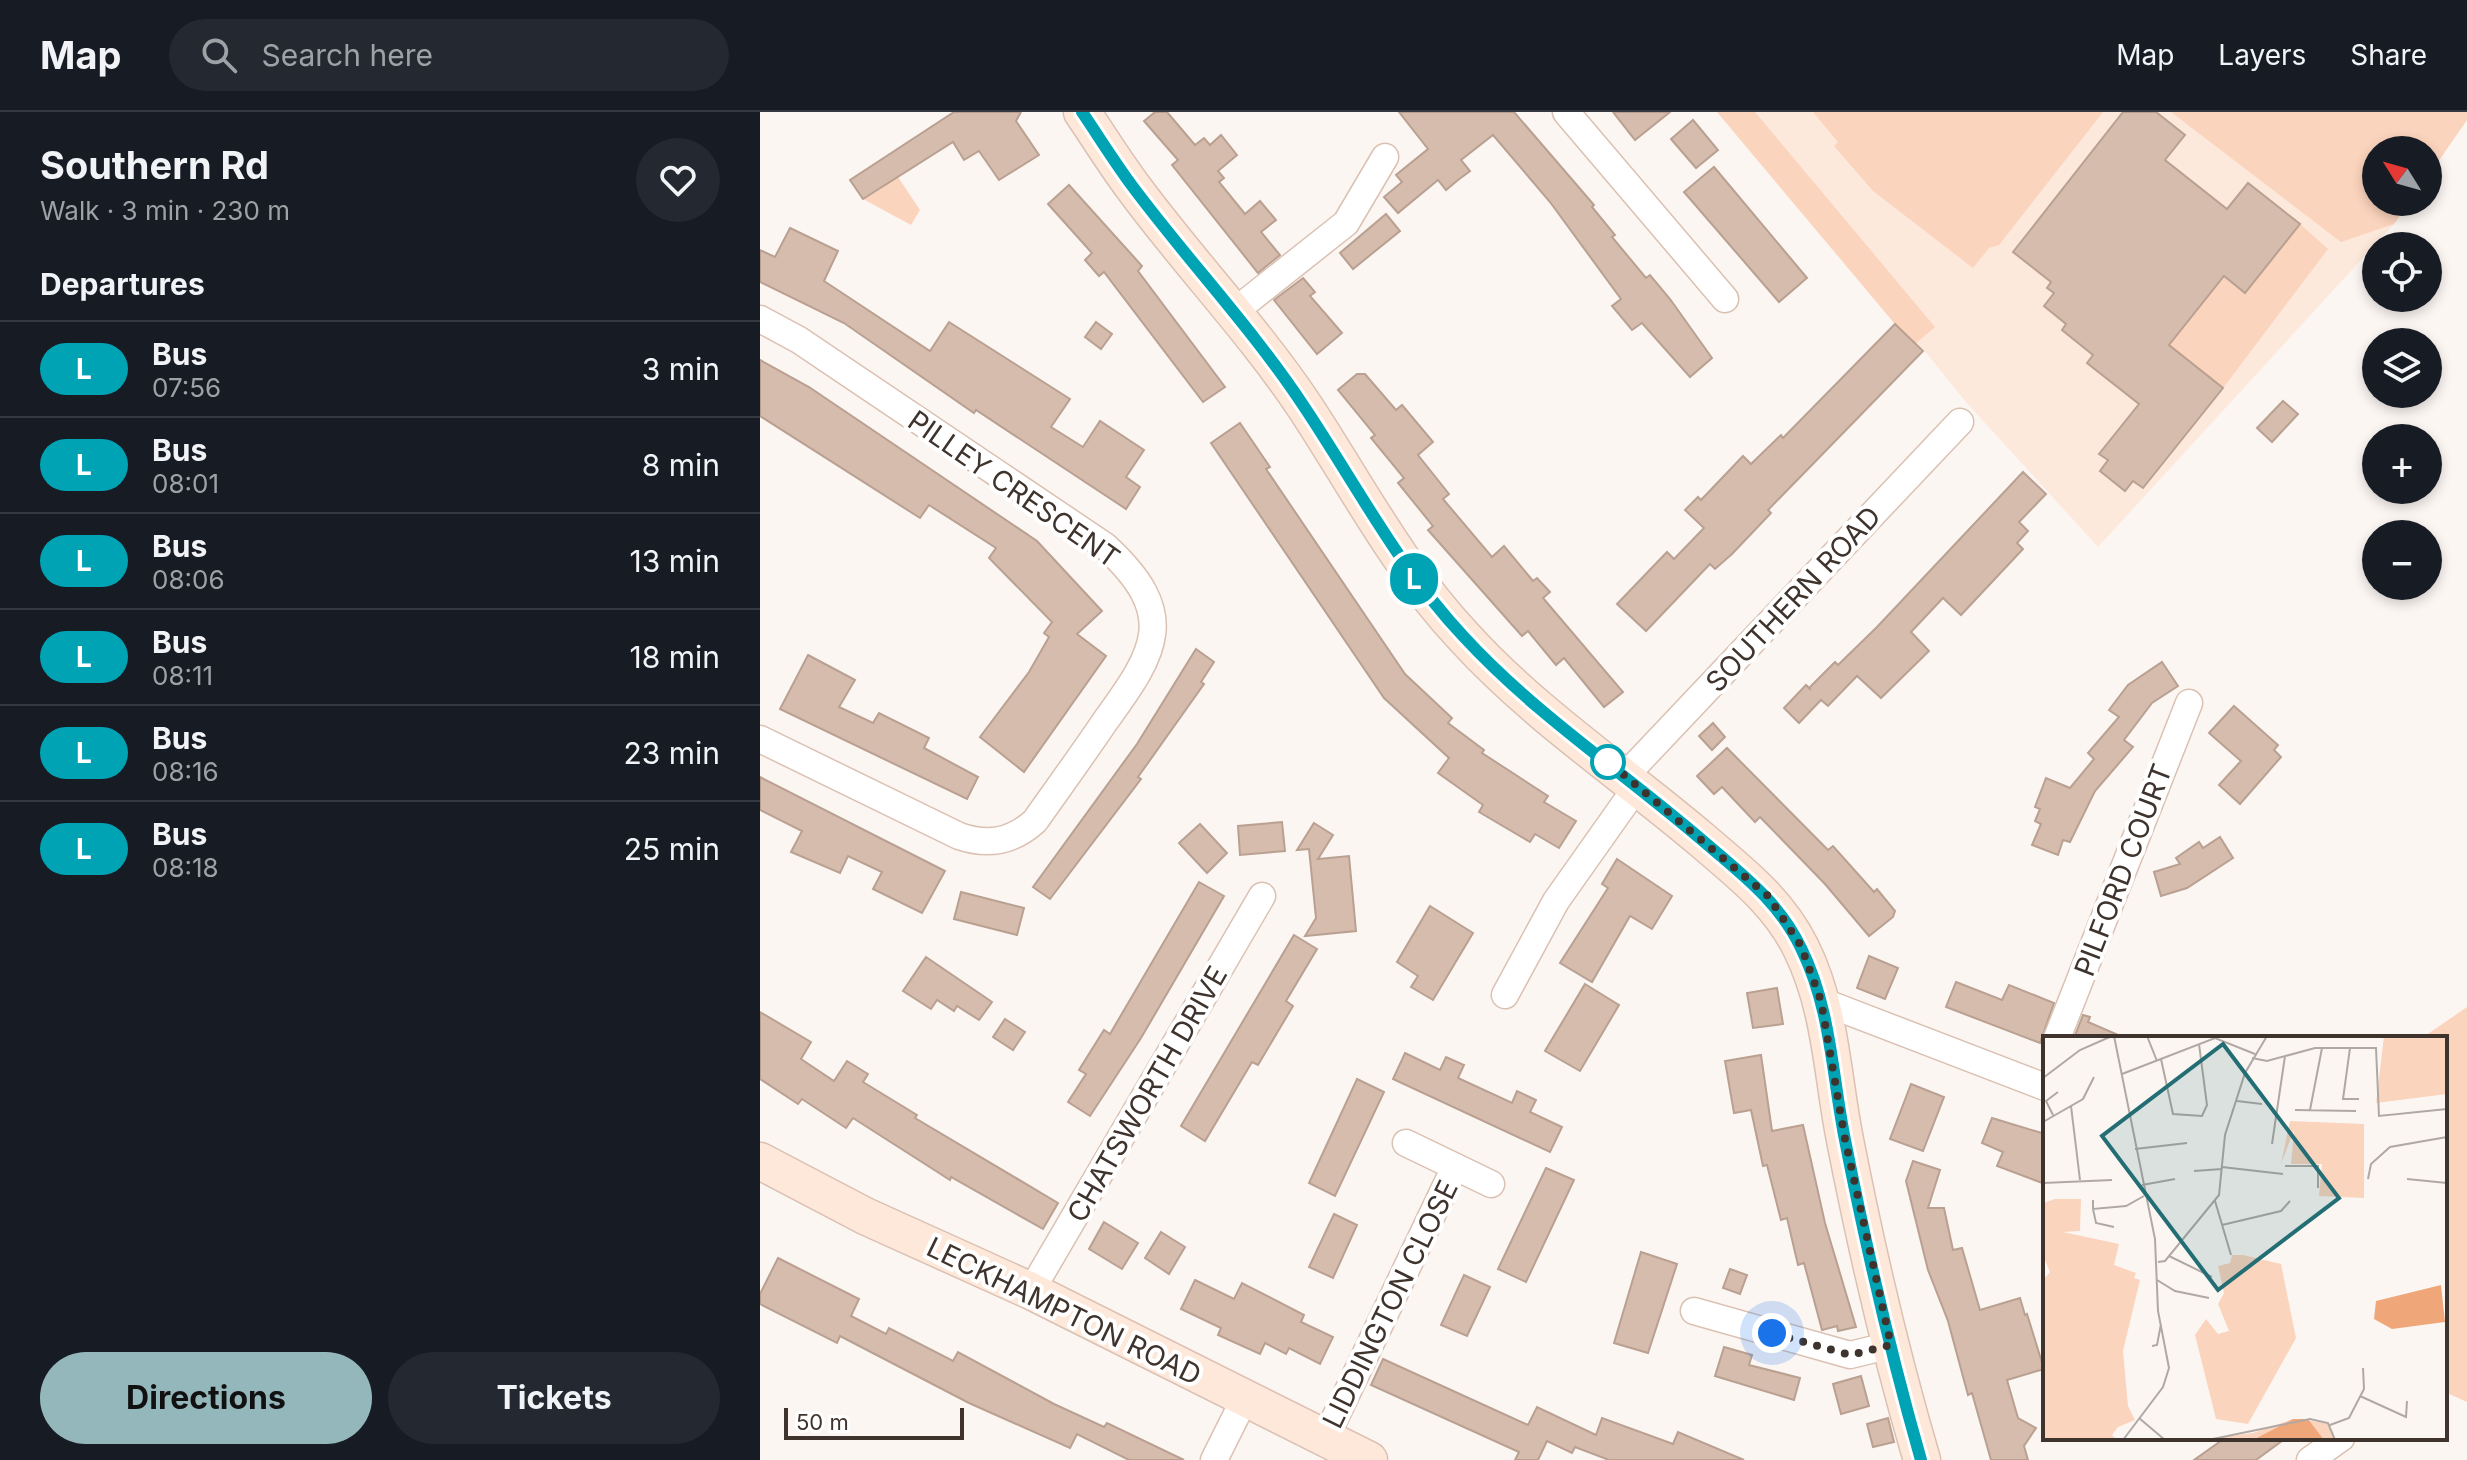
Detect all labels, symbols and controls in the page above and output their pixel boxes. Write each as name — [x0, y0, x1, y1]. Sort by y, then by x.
search box — [169, 19, 729, 91]
text: Map — [40, 32, 121, 78]
icon: search — [197, 33, 241, 77]
text: Search here — [261, 37, 433, 73]
text: Map — [2116, 38, 2174, 72]
text: Layers — [2218, 38, 2306, 72]
text: Share — [2350, 38, 2427, 72]
north arrow — [2362, 136, 2442, 216]
map controls — [2362, 136, 2442, 600]
button: heart — [636, 138, 720, 222]
text: Southern Rd — [40, 142, 269, 188]
text: Walk · 3 min · 230 m — [40, 195, 290, 226]
button: locate — [2362, 232, 2442, 312]
text: Departures — [40, 266, 205, 302]
button: layers — [2362, 328, 2442, 408]
text: Bus — [152, 336, 207, 372]
text: 3 min — [642, 351, 720, 387]
text: L — [76, 352, 92, 386]
text: 07:56 — [152, 372, 221, 403]
street label: PILLEY CRESCENT — [902, 403, 1126, 575]
button: + — [2362, 424, 2442, 504]
text: Bus — [152, 432, 207, 468]
text: 8 min — [642, 447, 720, 483]
text: L — [76, 448, 92, 482]
text: 08:01 — [152, 468, 219, 499]
street label: SOUTHERN ROAD — [1698, 499, 1888, 699]
button: − — [2362, 520, 2442, 600]
text: Bus — [152, 528, 207, 564]
text: 13 min — [630, 543, 720, 579]
text: L — [76, 544, 92, 578]
line badge: L — [1388, 553, 1440, 605]
text: L — [1406, 562, 1422, 596]
text: 08:06 — [152, 564, 225, 595]
text: Bus — [152, 624, 207, 660]
text: 18 min — [630, 639, 720, 675]
text: L — [76, 640, 92, 674]
text: 08:11 — [152, 660, 213, 691]
text: Bus — [152, 720, 207, 756]
text: 23 min — [623, 735, 720, 771]
text: L — [76, 736, 92, 770]
unlabelled marker — [1591, 745, 1625, 779]
text: 08:16 — [152, 756, 219, 787]
street label: PILFORD COURT — [2067, 759, 2179, 981]
text: Bus — [152, 816, 207, 852]
text: 25 min — [624, 831, 720, 867]
text: L — [76, 832, 92, 866]
text: 08:18 — [152, 852, 219, 883]
street label: CHATSWORTH DRIVE — [1060, 960, 1234, 1228]
inset map — [2043, 1036, 2447, 1440]
street label: LIDDINGTON CLOSE — [1315, 1174, 1465, 1434]
street label: LECKHAMPTON ROAD — [921, 1230, 1207, 1392]
your location — [1752, 1313, 1792, 1353]
button: Directions — [40, 1352, 372, 1444]
button: Tickets — [388, 1352, 720, 1444]
scale bar — [784, 1404, 964, 1440]
text: 50 m — [796, 1409, 849, 1435]

